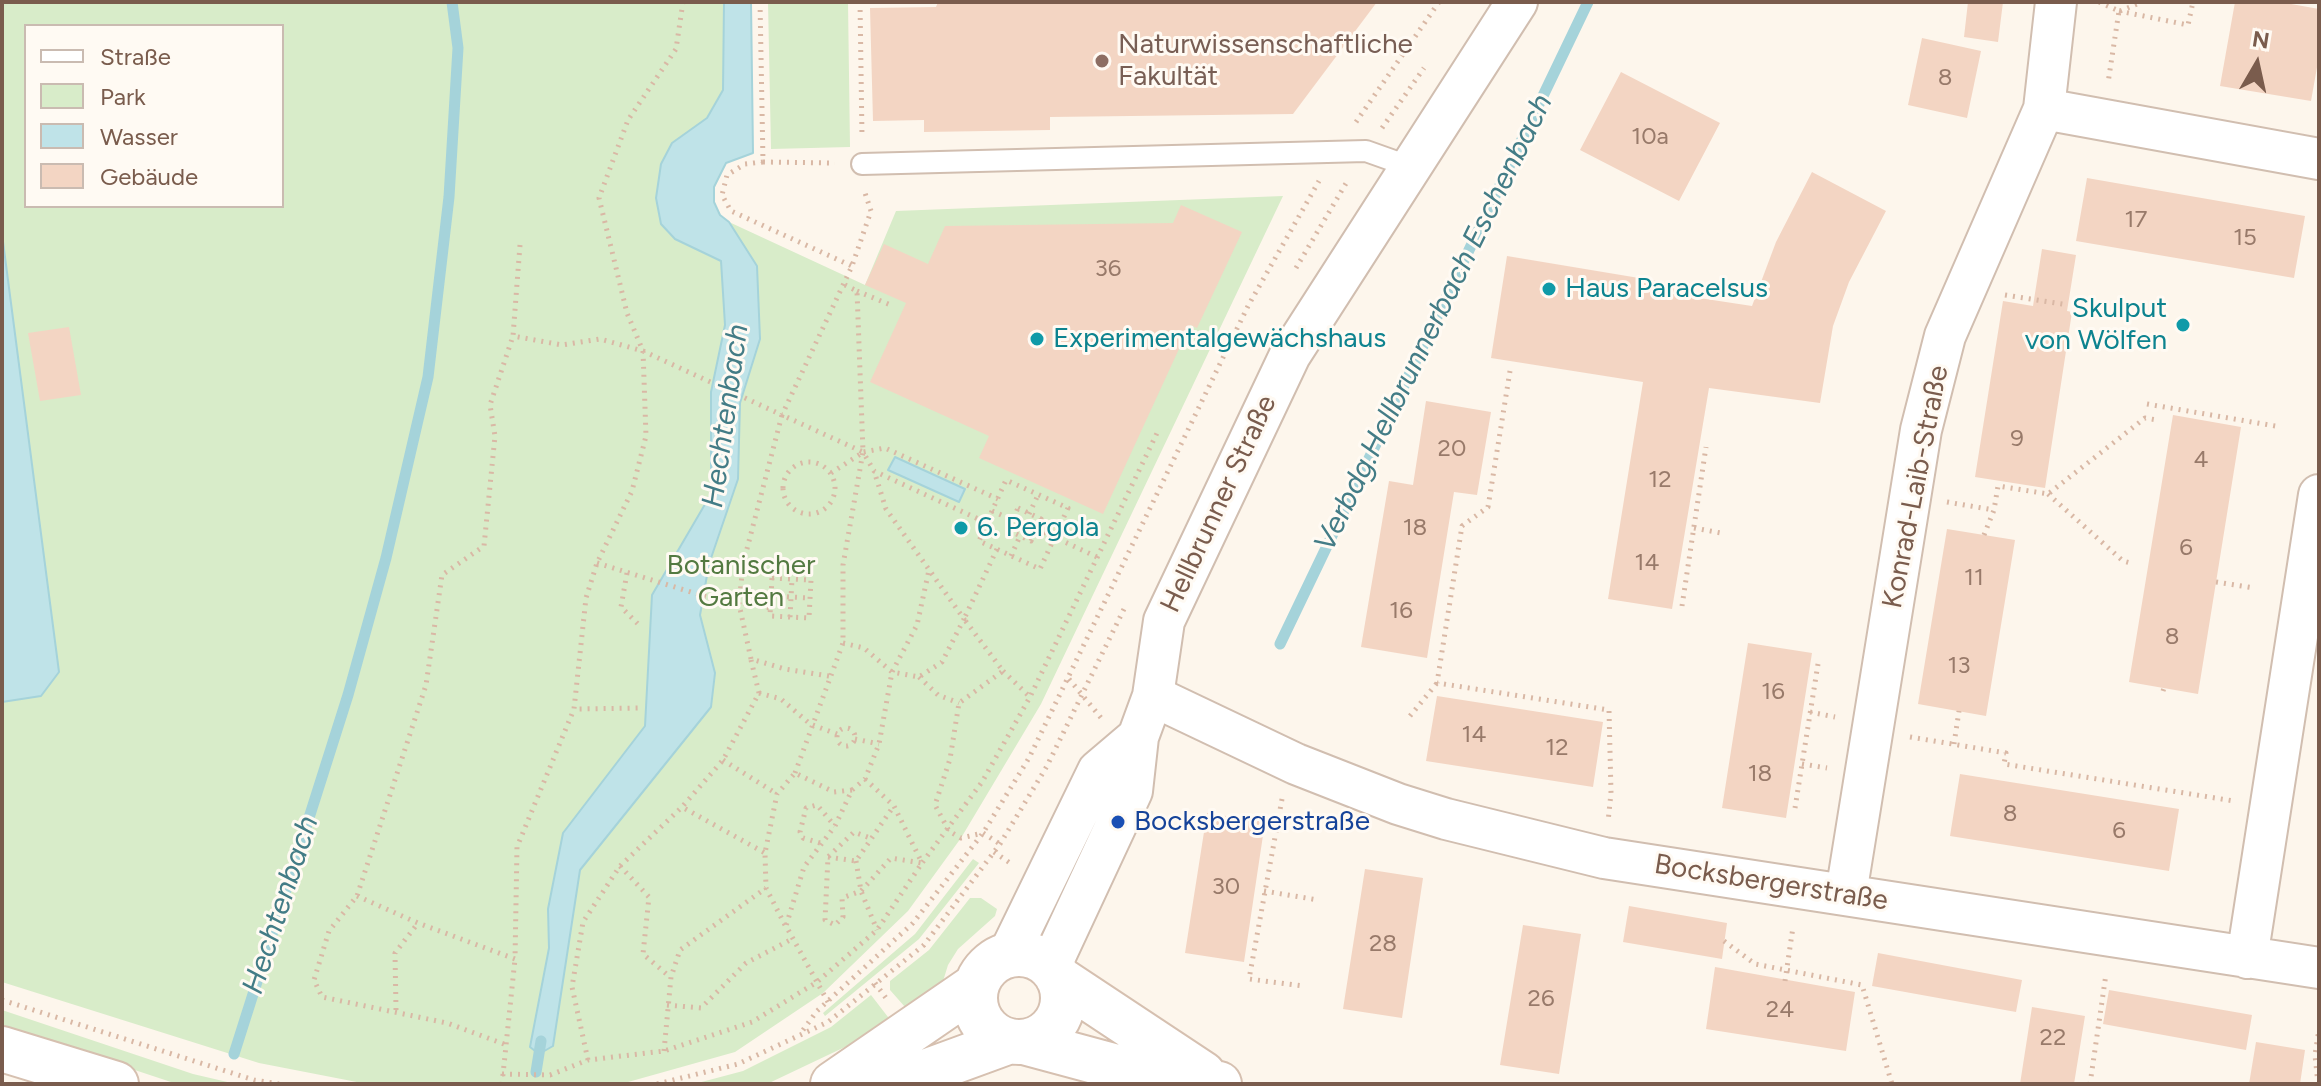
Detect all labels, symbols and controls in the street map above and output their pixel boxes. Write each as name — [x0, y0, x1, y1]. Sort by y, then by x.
legend — [24, 24, 284, 208]
north arrow — [2217, 24, 2297, 104]
text: N — [2250, 25, 2271, 54]
place label: Naturwissenschaftliche Fakultät — [1118, 28, 1413, 94]
text: Straße — [100, 42, 171, 71]
marker: Naturwissenschaftliche Fakultät — [1093, 52, 1111, 70]
house number: 8 — [1938, 64, 1952, 92]
text: Park — [100, 82, 146, 111]
water label: Verbdg.Hellbrunnerbach Eschenbach — [1307, 89, 1561, 557]
text: Wasser — [100, 122, 178, 151]
house number: 10a — [1631, 123, 1669, 151]
text: Gebäude — [100, 162, 198, 191]
house number: 17 — [2125, 206, 2147, 234]
house number: 15 — [2233, 224, 2257, 252]
house number: 36 — [1095, 255, 1121, 283]
place label: Haus Paracelsus — [1565, 272, 1768, 306]
marker: Haus Paracelsus — [1540, 280, 1558, 298]
place label: Skulput von Wölfen — [2025, 292, 2167, 358]
marker: Skulput von Wölfen — [2174, 316, 2192, 334]
water label: Hechtenbach — [695, 322, 757, 510]
place label: Experimentalgewächshaus — [1053, 322, 1386, 356]
marker: Experimentalgewächshaus — [1028, 330, 1046, 348]
street label: Konrad-Laib-Straße — [1876, 363, 1956, 611]
street label: Hellbrunner Straße — [1154, 390, 1284, 618]
house number: 9 — [2010, 425, 2024, 453]
house number: 20 — [1438, 435, 1466, 463]
house number: 4 — [2194, 446, 2208, 474]
house number: 12 — [1648, 466, 1672, 494]
place label: 6. Pergola — [977, 511, 1099, 545]
house number: 18 — [1403, 514, 1427, 542]
marker: 6. Pergola — [952, 519, 970, 537]
house number: 6 — [2179, 534, 2193, 562]
park label: Botanischer Garten — [667, 549, 815, 615]
house number: 14 — [1635, 549, 1659, 577]
house number: 11 — [1964, 564, 1984, 592]
house number: 16 — [1389, 597, 1413, 625]
house number: 8 — [2165, 623, 2179, 651]
house number: 13 — [1948, 652, 1970, 680]
house number: 16 — [1761, 678, 1785, 706]
house number: 14 — [1462, 721, 1486, 749]
house number: 12 — [1545, 734, 1569, 762]
house number: 18 — [1748, 760, 1772, 788]
house number: 8 — [2003, 800, 2017, 828]
place label: Bocksbergerstraße — [1134, 805, 1370, 839]
water label: Hechtenbach — [235, 811, 327, 999]
marker: Bocksbergerstraße — [1109, 813, 1127, 831]
house number: 6 — [2112, 817, 2126, 845]
street label: Bocksbergerstraße — [1652, 848, 1890, 918]
house number: 30 — [1212, 873, 1240, 901]
house number: 28 — [1369, 930, 1397, 958]
house number: 26 — [1528, 985, 1554, 1013]
house number: 24 — [1766, 996, 1794, 1024]
house number: 22 — [2040, 1024, 2066, 1052]

